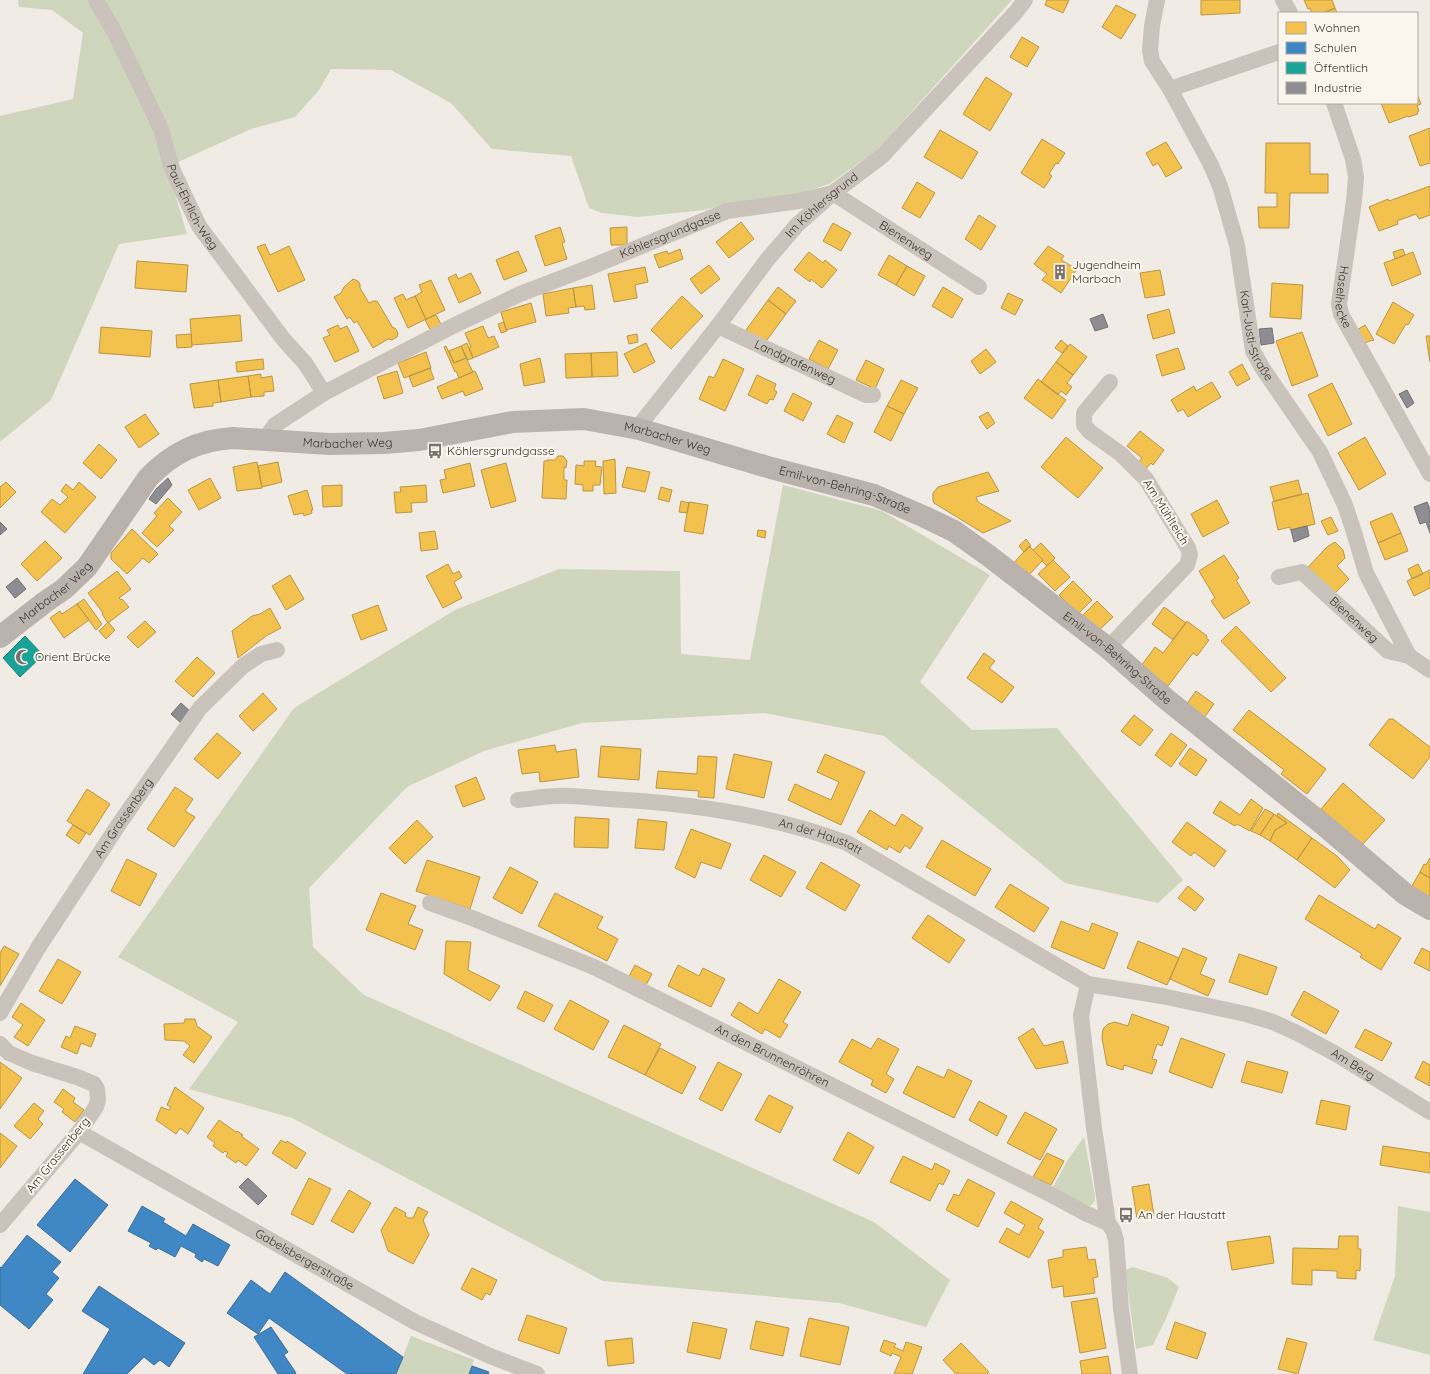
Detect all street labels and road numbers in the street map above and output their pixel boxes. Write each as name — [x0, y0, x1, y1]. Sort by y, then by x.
street label: Paul-Ehrlich-Weg — [164, 162, 222, 252]
street label: Im Köhlersgrund — [781, 169, 861, 241]
street label: Köhlersgrundgasse — [617, 206, 723, 261]
street label: Bienenweg — [877, 217, 936, 263]
street label: Haselhecke — [1332, 265, 1355, 331]
street label: Karl-Justi-Straße — [1237, 289, 1277, 384]
street label: Landgrafenweg — [752, 336, 838, 387]
street label: Marbacher Weg — [623, 418, 713, 457]
street label: Marbacher Weg — [302, 434, 393, 451]
street label: Emil-von-Behring-Straße — [777, 462, 914, 517]
street label: Am Mühlteich — [1140, 476, 1193, 547]
street label: Marbacher Weg — [16, 559, 95, 627]
street label: Bienenweg — [1327, 593, 1382, 645]
street label: Emil-von-Behring-Straße — [1060, 608, 1175, 708]
street label: Am Grassenberg — [91, 775, 156, 860]
street label: An der Haustatt — [777, 815, 865, 857]
street label: An den Brunnenröhren — [713, 1020, 832, 1090]
street label: Am Berg — [1329, 1045, 1378, 1083]
street label: Am Grassenberg — [23, 1114, 93, 1196]
street label: Gabelsbergerstraße — [253, 1225, 357, 1293]

